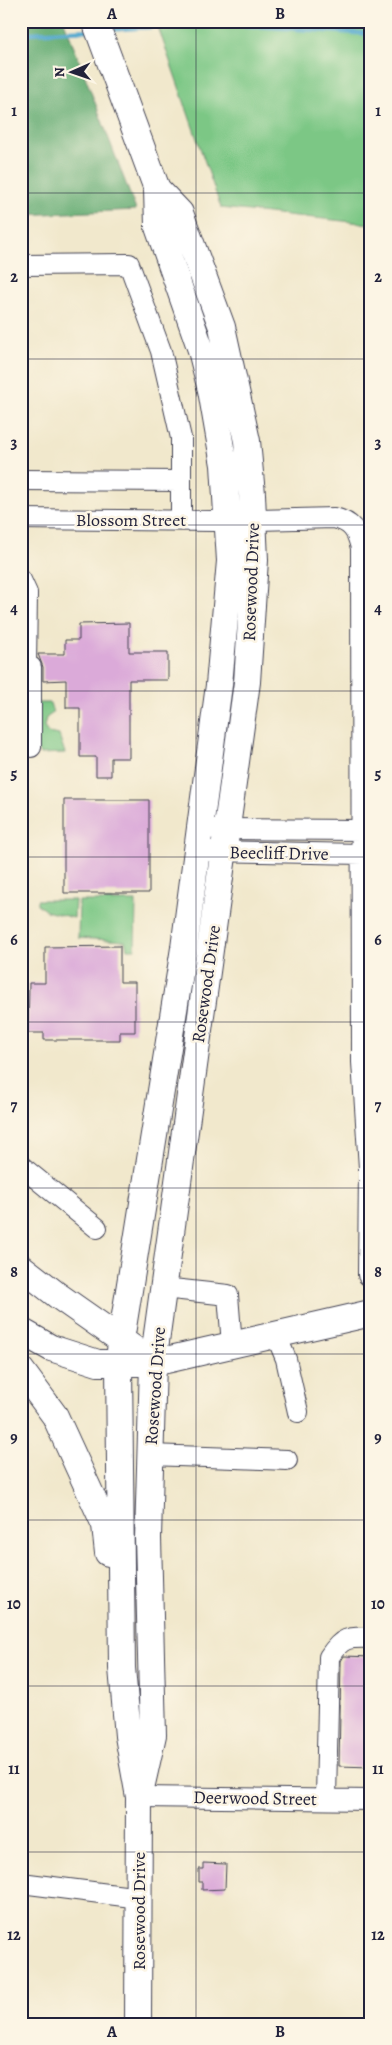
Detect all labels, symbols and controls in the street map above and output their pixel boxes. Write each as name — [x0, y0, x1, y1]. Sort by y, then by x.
text: A — [106, 3, 118, 25]
text: B — [275, 3, 285, 25]
north arrow — [48, 48, 98, 98]
text: N — [50, 67, 69, 78]
text: 1 — [11, 100, 17, 122]
text: 1 — [375, 100, 381, 122]
text: 2 — [10, 266, 18, 288]
text: 2 — [374, 266, 382, 288]
text: 3 — [11, 432, 18, 454]
text: 3 — [375, 432, 382, 454]
street label: Blossom Street — [76, 508, 186, 532]
street label: Rosewood Drive — [237, 522, 265, 642]
text: 4 — [10, 598, 18, 620]
text: 4 — [374, 598, 382, 620]
text: 5 — [11, 763, 18, 785]
text: 5 — [375, 763, 382, 785]
street label: Beecliff Drive — [229, 840, 329, 866]
street label: Rosewood Drive — [186, 924, 226, 1044]
text: 6 — [10, 929, 18, 951]
text: 6 — [374, 929, 382, 951]
text: 7 — [11, 1095, 18, 1117]
text: 7 — [375, 1095, 382, 1117]
text: 8 — [10, 1261, 18, 1283]
text: 8 — [374, 1261, 382, 1283]
street label: Rosewood Drive — [139, 1326, 171, 1446]
text: 9 — [10, 1427, 18, 1449]
text: 9 — [374, 1427, 382, 1449]
text: 10 — [7, 1593, 21, 1615]
text: 10 — [371, 1593, 385, 1615]
text: 11 — [8, 1758, 20, 1780]
text: 11 — [372, 1758, 384, 1780]
street label: Deerwood Street — [193, 1785, 317, 1811]
street label: Rosewood Drive — [127, 1852, 151, 1970]
text: 12 — [7, 1924, 21, 1946]
text: 12 — [371, 1924, 385, 1946]
text: A — [106, 2021, 118, 2043]
text: B — [275, 2021, 285, 2043]

